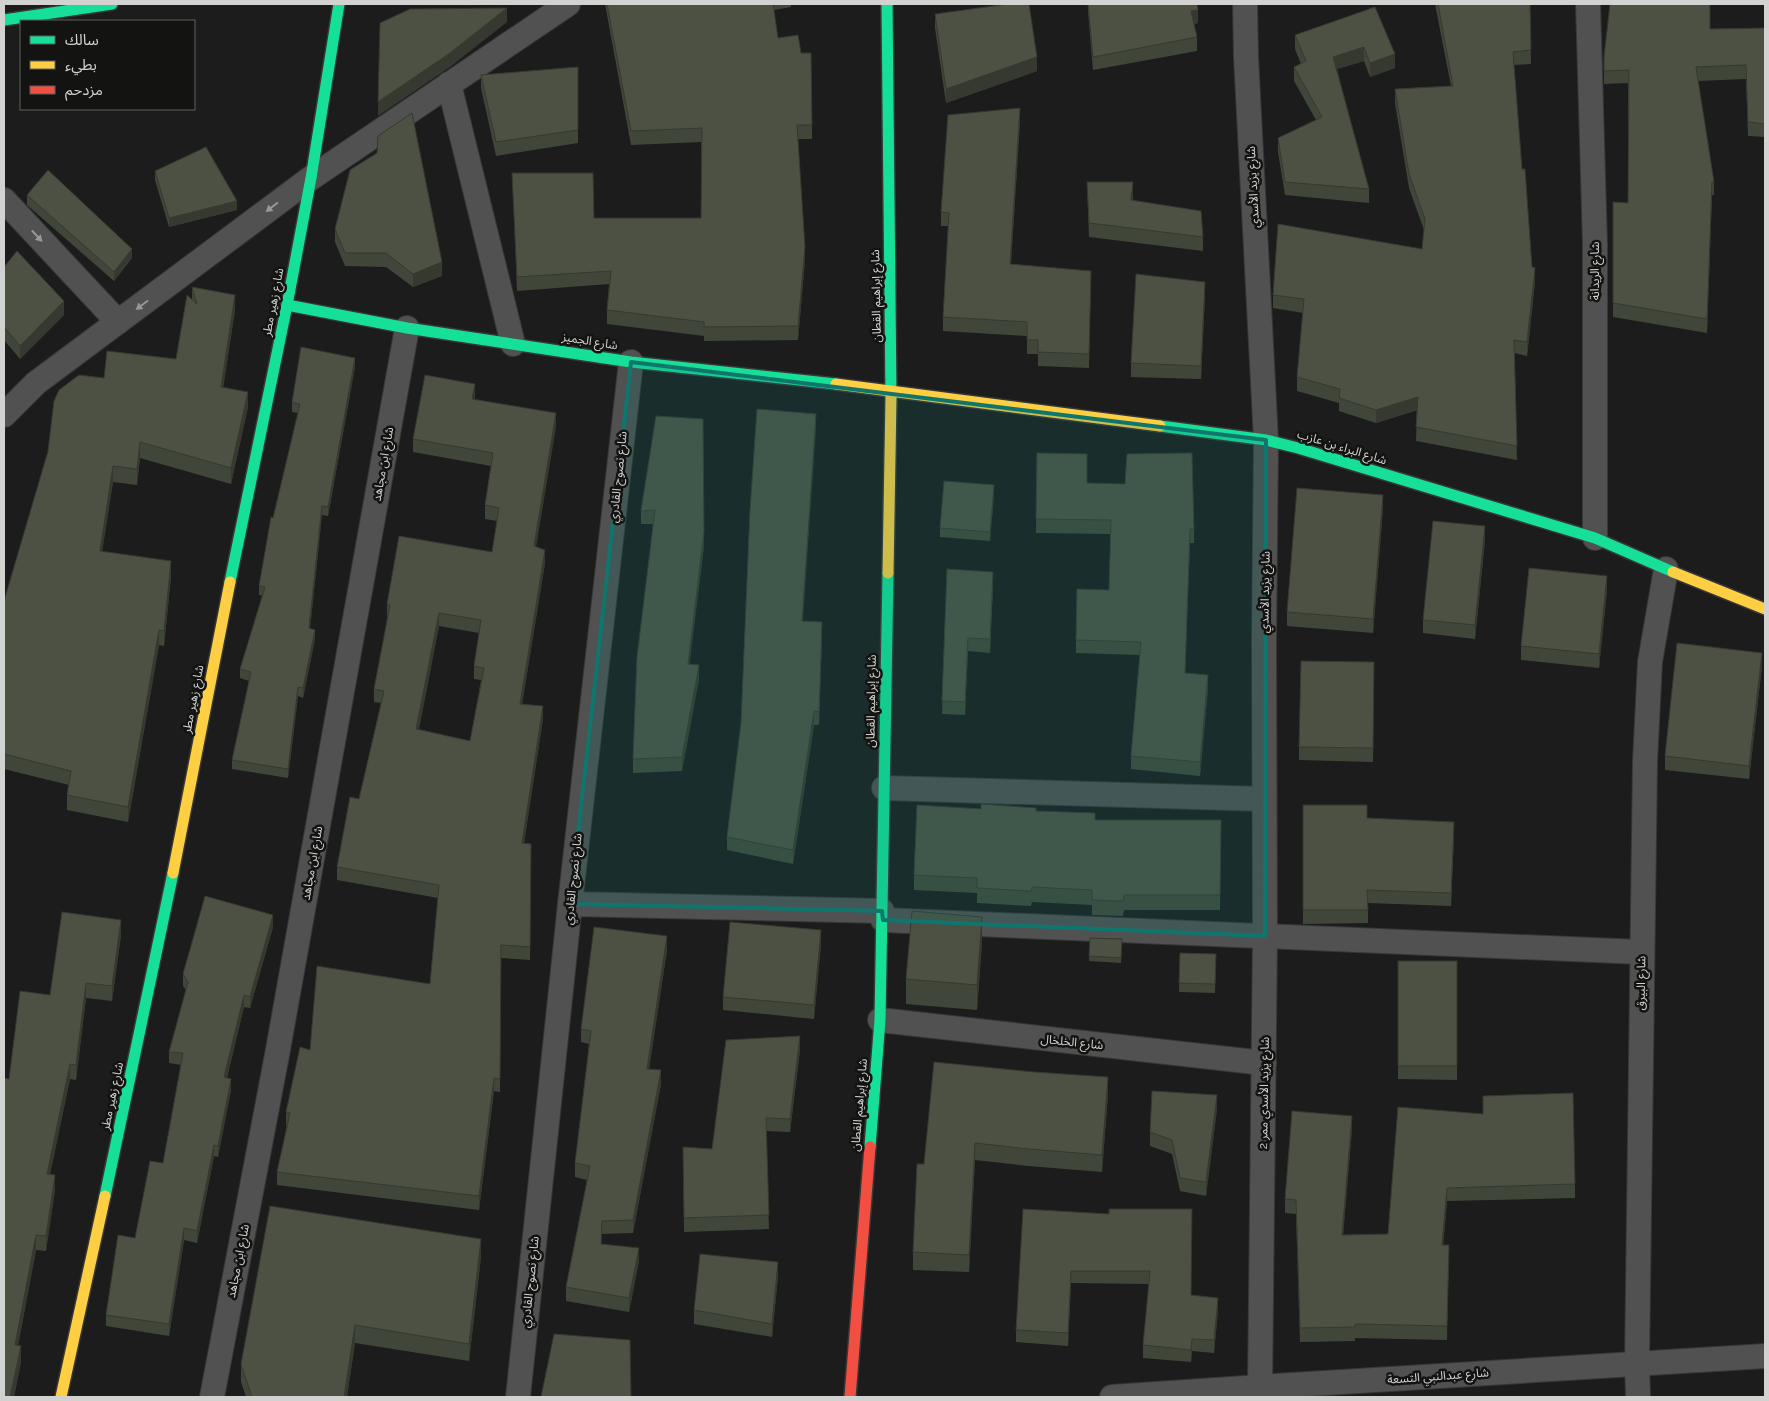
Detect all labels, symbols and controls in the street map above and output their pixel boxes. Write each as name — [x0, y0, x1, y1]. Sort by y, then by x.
legend — [20, 20, 195, 110]
text: سالك — [65, 31, 99, 49]
text: بطيء — [65, 56, 97, 76]
text: مزدحم — [65, 81, 103, 101]
street label: شارع يزيد الأسدي — [1244, 145, 1265, 228]
one-way arrow — [266, 202, 279, 213]
one-way arrow — [31, 230, 43, 242]
street label: شارع الريدانة — [1588, 242, 1604, 300]
street label: شارع إبراهيم القطان — [868, 249, 886, 343]
street label: شارع زهير مطر — [259, 267, 288, 339]
one-way arrow — [135, 300, 149, 310]
street label: شارع الجميز — [560, 330, 619, 354]
street label: شارع ابن مجاهد — [370, 426, 398, 503]
street label: شارع البراء بن عازب — [1295, 427, 1388, 469]
street label: شارع نصوح القادري — [606, 430, 633, 524]
street label: شارع يزيد الأسدي — [1257, 551, 1275, 633]
street label: شارع إبراهيم القطان — [863, 654, 881, 748]
street label: شارع زهير مطر — [179, 664, 208, 736]
street label: شارع ابن مجاهد — [299, 825, 327, 902]
street label: شارع نصوح القادري — [561, 832, 588, 926]
street label: شارع البيرق — [1634, 956, 1650, 1011]
street label: شارع الخلخال — [1040, 1032, 1104, 1054]
street label: شارع يزيد الأسدي ممر 2 — [1256, 1037, 1275, 1149]
street label: شارع إبراهيم القطان — [848, 1058, 872, 1152]
street label: شارع زهير مطر — [98, 1061, 128, 1133]
street label: شارع ابن مجاهد — [224, 1223, 254, 1300]
street label: شارع نصوح القادري — [518, 1235, 545, 1329]
street label: شارع عبدالنبي التسعة — [1387, 1365, 1489, 1389]

